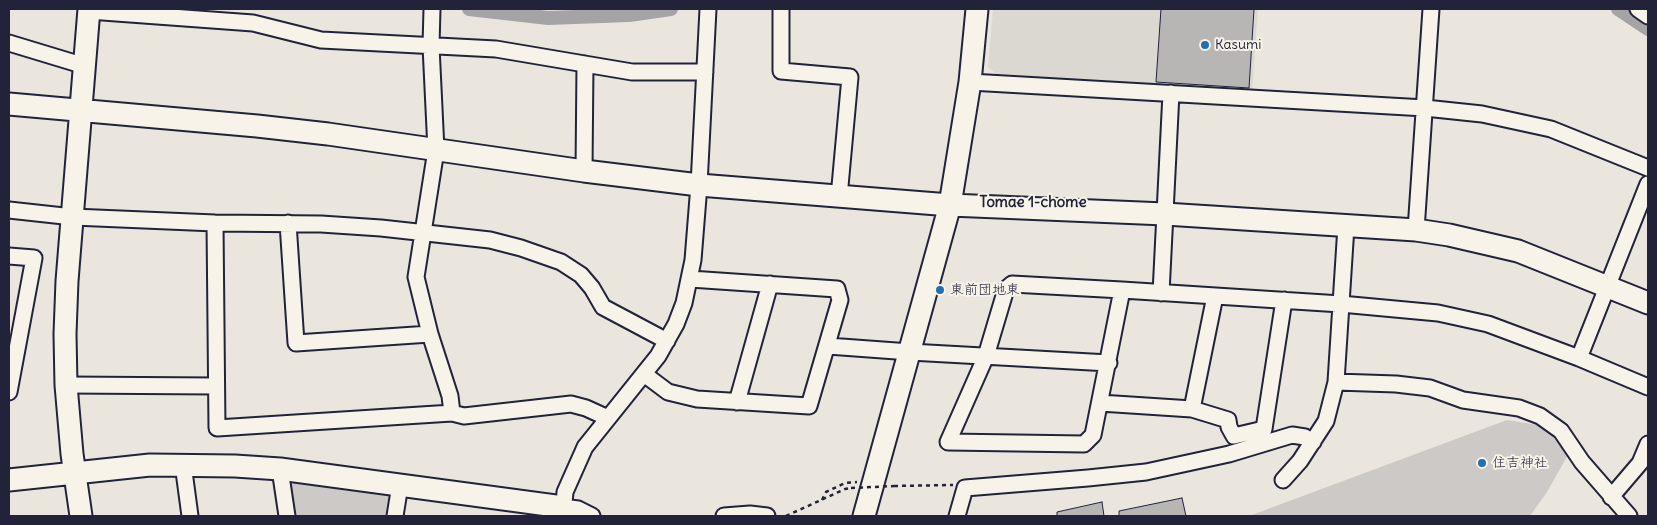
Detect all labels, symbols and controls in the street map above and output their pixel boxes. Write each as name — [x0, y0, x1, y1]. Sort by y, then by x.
place label: Kasumi — [1215, 37, 1262, 53]
marker: Kasumi — [1199, 39, 1211, 51]
district label: Tomae 1-chome — [980, 194, 1086, 212]
place label: 東前団地東 — [950, 282, 1020, 298]
marker: 東前団地東 — [934, 284, 946, 296]
place label: 住吉神社 — [1492, 455, 1548, 471]
marker: 住吉神社 — [1476, 457, 1488, 469]

